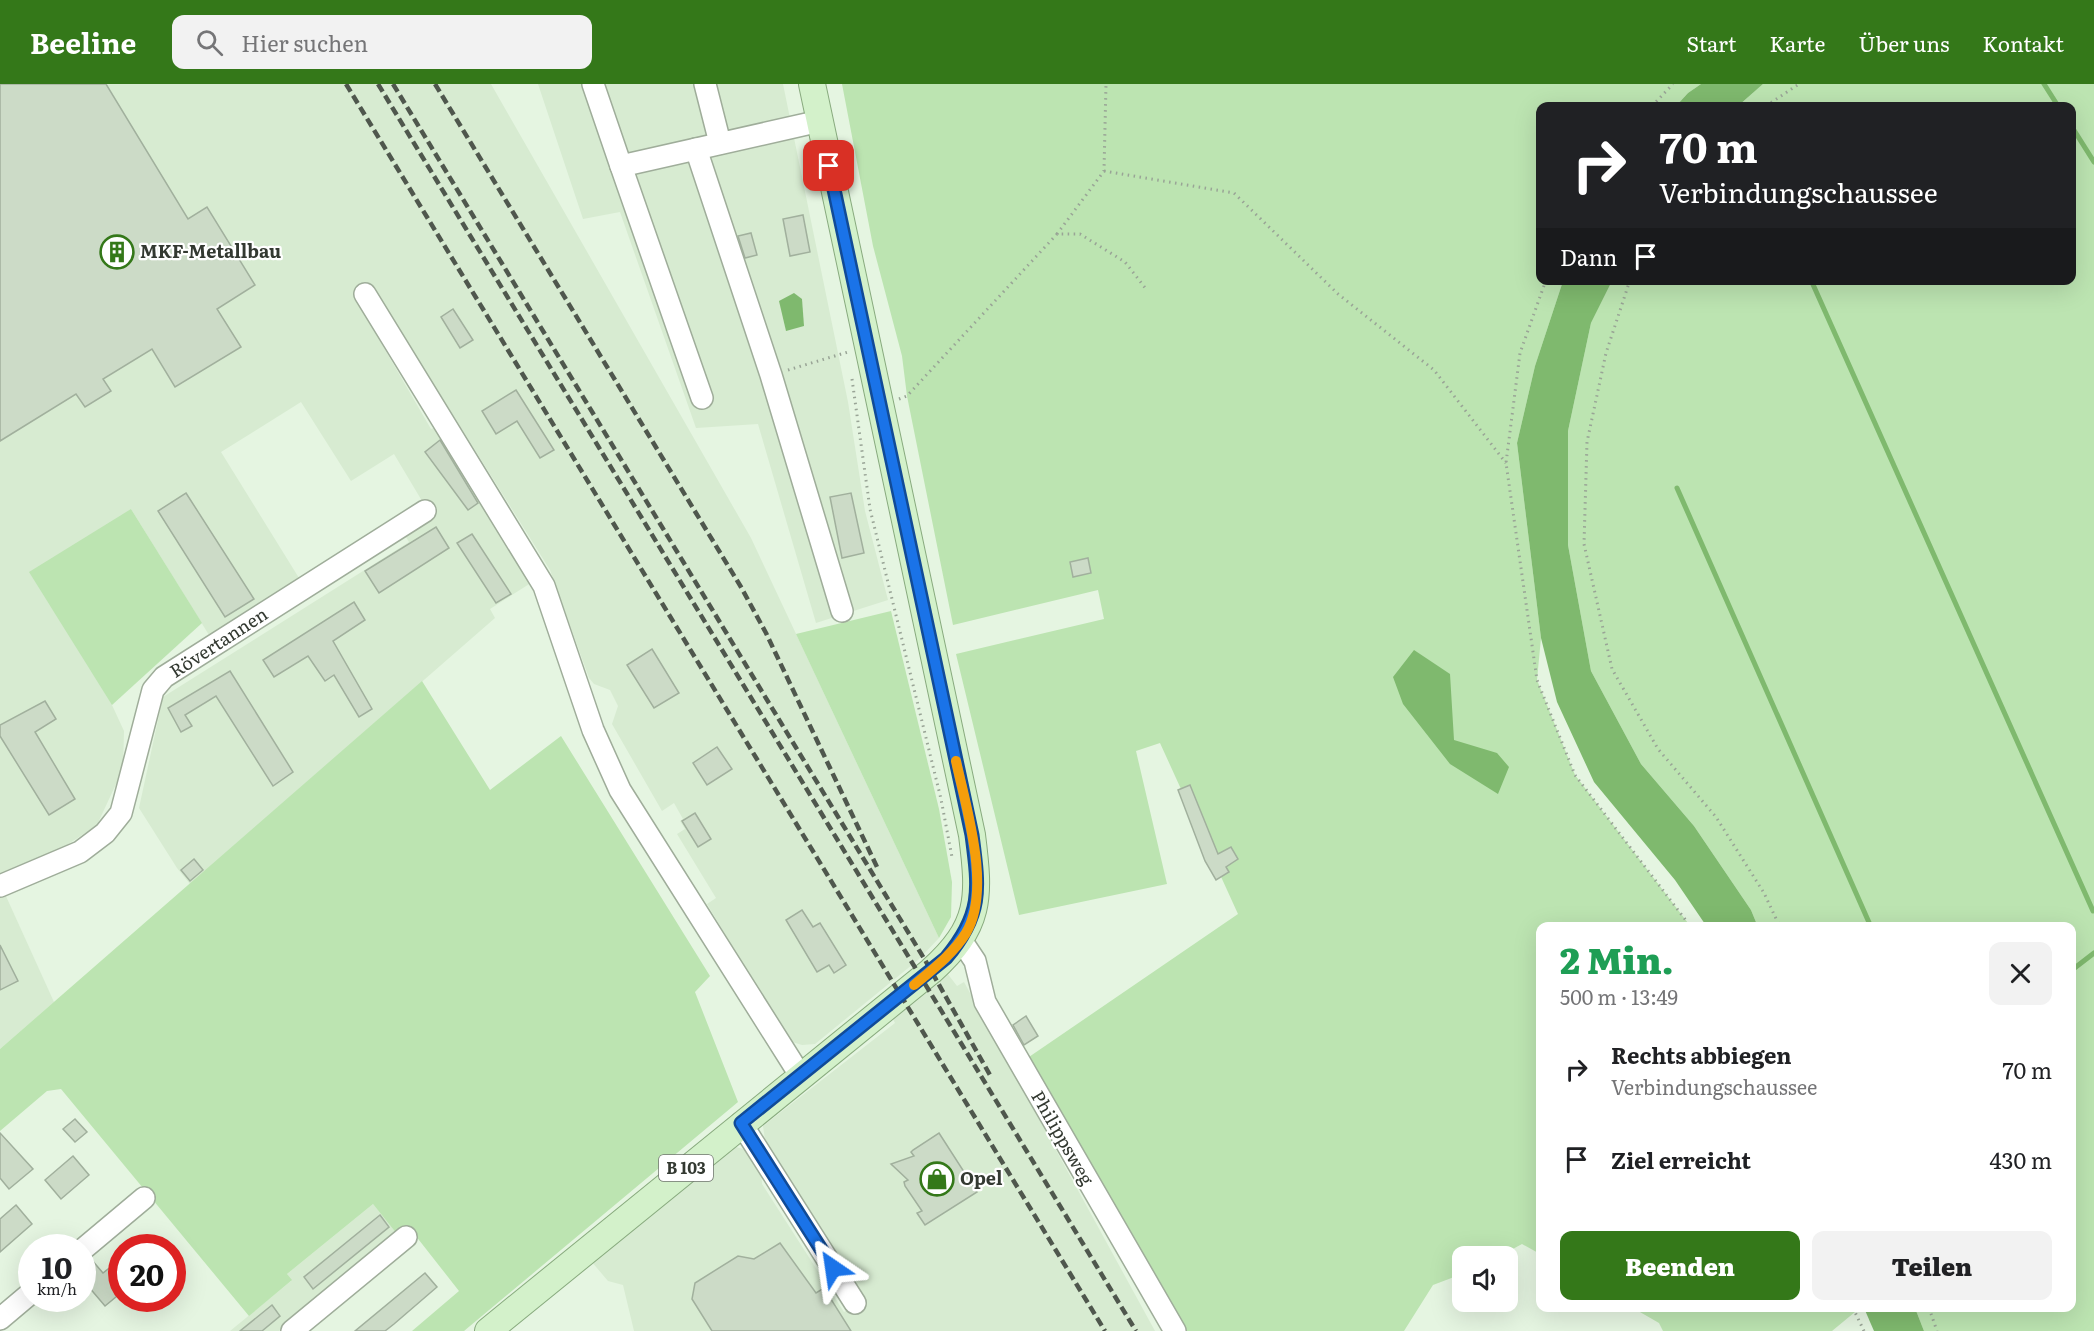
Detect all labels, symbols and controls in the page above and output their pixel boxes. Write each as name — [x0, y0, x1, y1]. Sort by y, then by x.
search box — [172, 15, 592, 69]
text: Beeline — [30, 21, 136, 63]
icon: search — [193, 26, 226, 59]
text: Hier suchen — [241, 26, 368, 59]
text: Start — [1686, 27, 1737, 58]
text: Karte — [1770, 27, 1825, 58]
text: Über uns — [1858, 27, 1949, 58]
text: Kontakt — [1982, 27, 2064, 58]
text: 70 m — [1659, 114, 1758, 176]
icon: right — [1560, 126, 1638, 204]
pin — [803, 140, 854, 191]
icon: arrive — [812, 149, 845, 182]
text: Verbindungschaussee — [1659, 171, 1938, 211]
building icon: MKF-Metallbau — [99, 234, 135, 270]
place label: MKF-Metallbau — [140, 237, 281, 264]
text: Dann — [1560, 240, 1617, 273]
icon: arrive — [1629, 240, 1662, 273]
street label: Rövertannen — [164, 600, 273, 684]
text: 2 Min. — [1560, 932, 1674, 985]
button: close — [1989, 942, 2052, 1005]
text: 500 m · 13:49 — [1560, 981, 1678, 1011]
text: Rechts abbiegen — [1611, 1038, 1791, 1071]
icon: right — [1560, 1053, 1593, 1086]
text: 70 m — [2002, 1053, 2052, 1086]
text: Verbindungschaussee — [1611, 1071, 1818, 1101]
street label: Philippsweg — [1025, 1085, 1102, 1190]
icon: arrive — [1560, 1143, 1593, 1176]
text: Ziel erreicht — [1611, 1143, 1751, 1176]
text: 430 m — [1989, 1143, 2052, 1176]
road number: B 103 — [659, 1155, 713, 1181]
shop icon: Opel — [919, 1161, 955, 1197]
place label: Opel — [960, 1164, 1003, 1191]
button: Beenden — [1560, 1231, 1800, 1300]
button: Teilen — [1812, 1231, 2052, 1300]
speed limit sign: 20 — [108, 1234, 186, 1312]
position arrow — [801, 1236, 865, 1300]
text: 10 — [42, 1244, 72, 1288]
map controls — [1452, 1246, 1518, 1312]
button: sound — [1452, 1246, 1518, 1312]
text: km/h — [37, 1277, 77, 1300]

